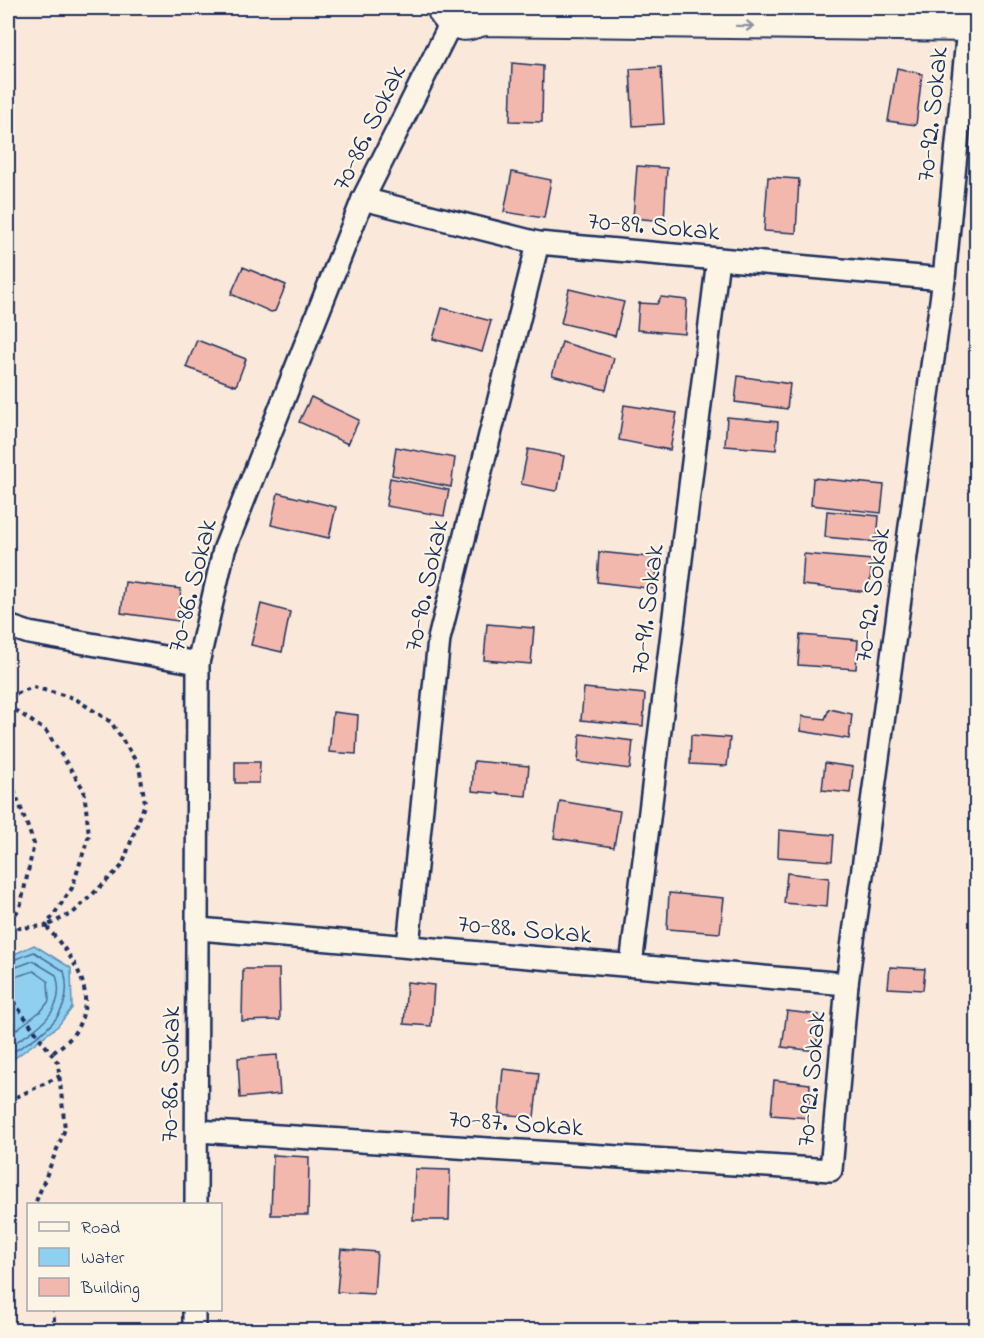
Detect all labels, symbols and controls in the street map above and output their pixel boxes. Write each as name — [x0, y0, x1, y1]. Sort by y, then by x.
one-way arrow — [734, 20, 754, 32]
street label: 70-92. Sokak — [907, 45, 960, 184]
street label: 70-86. Sokak — [323, 58, 418, 198]
street label: 70-89. Sokak — [586, 202, 722, 253]
street label: 70-86. Sokak — [158, 515, 229, 656]
street label: 70-90. Sokak — [394, 516, 460, 655]
street label: 70-92. Sokak — [845, 525, 902, 665]
street label: 70-91. Sokak — [621, 542, 676, 677]
street label: 70-88. Sokak — [456, 905, 594, 956]
street label: 70-86. Sokak — [151, 1006, 192, 1142]
street label: 70-92. Sokak — [787, 1010, 838, 1148]
street label: 70-87. Sokak — [447, 1100, 585, 1149]
legend — [27, 1203, 222, 1311]
text: Road — [81, 1216, 120, 1242]
text: Water — [81, 1246, 125, 1272]
text: Building — [80, 1276, 140, 1303]

